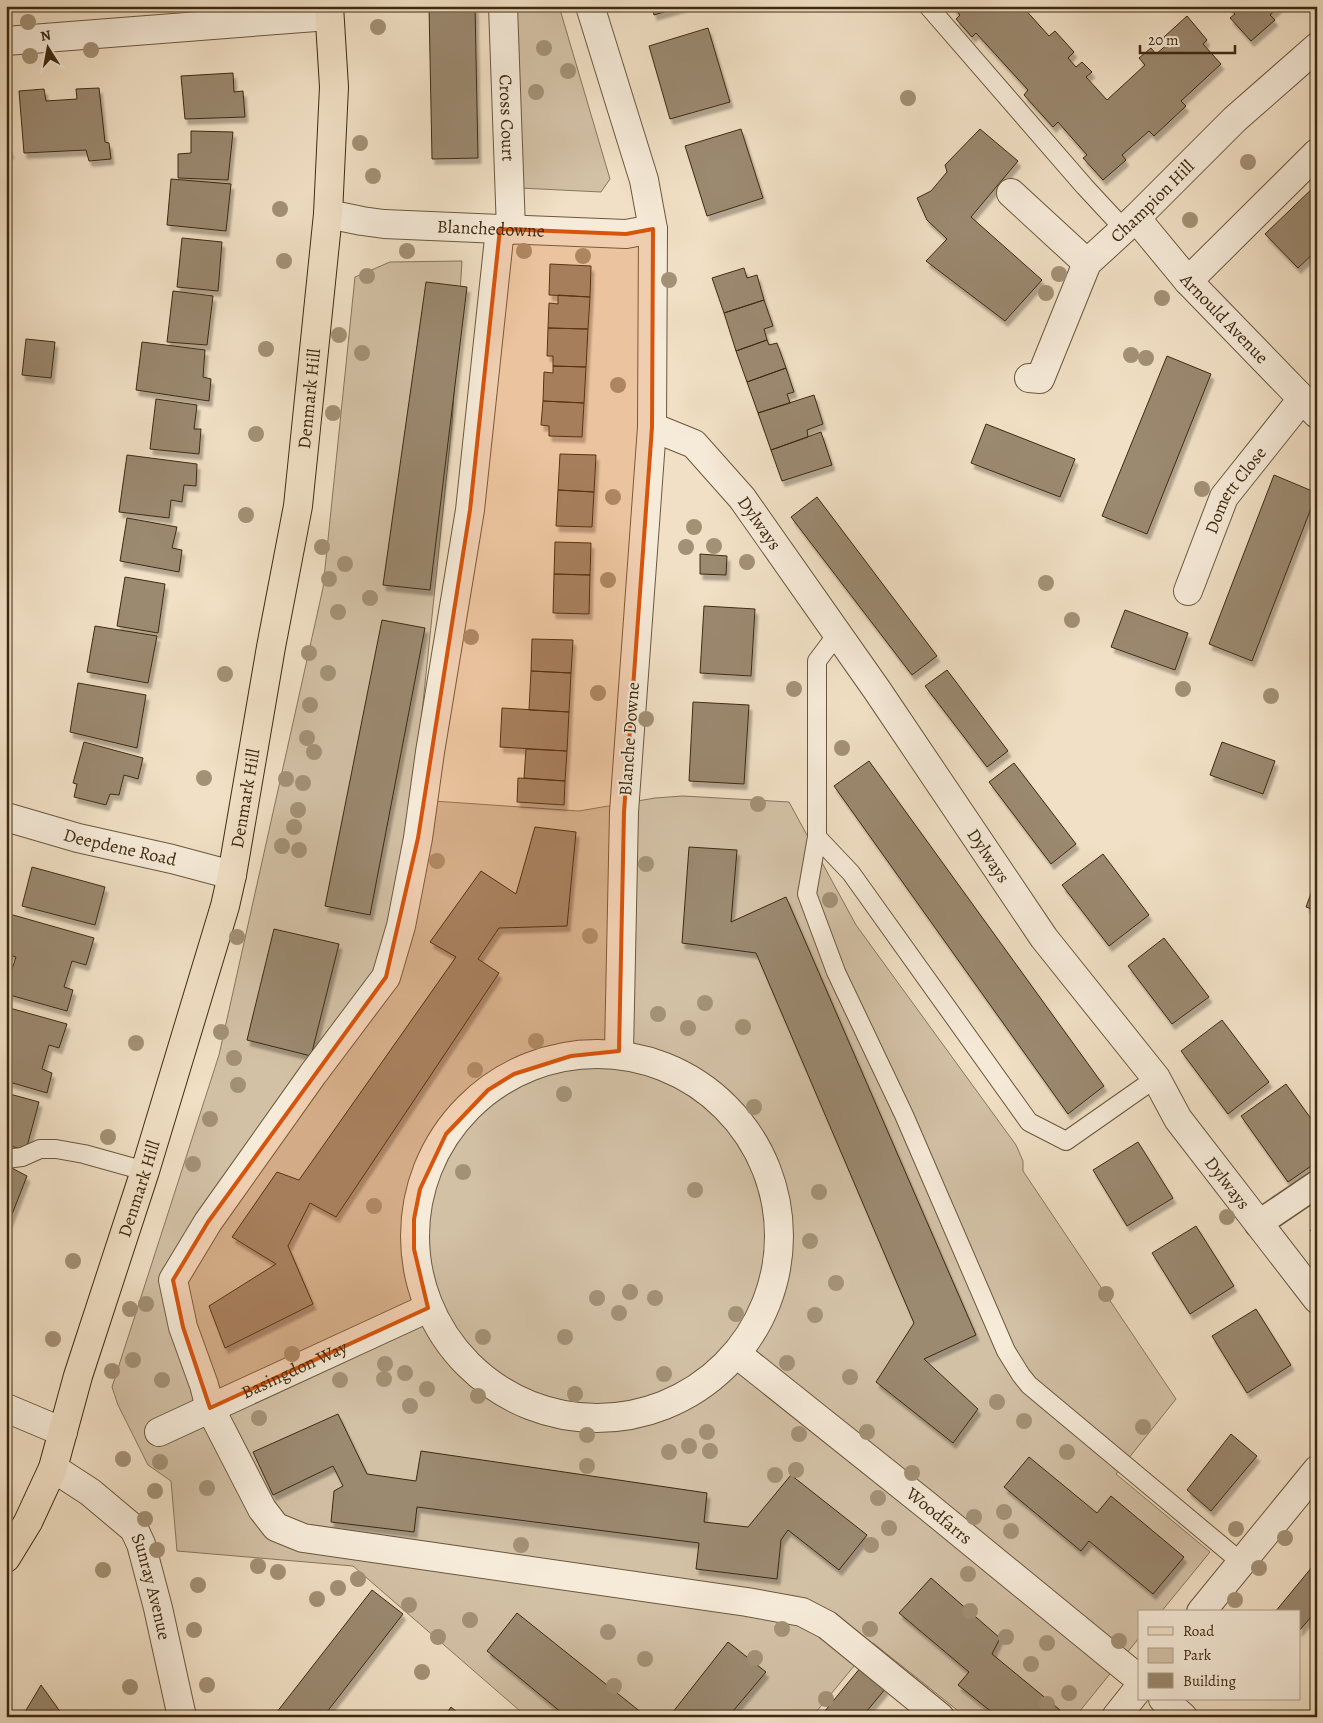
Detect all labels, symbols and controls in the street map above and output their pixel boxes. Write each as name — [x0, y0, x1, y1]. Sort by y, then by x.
north arrow — [22, 22, 72, 72]
scale bar — [1140, 22, 1236, 54]
text: N — [39, 25, 52, 46]
text: 20 m — [1148, 30, 1179, 50]
street label: Cross Court — [493, 74, 521, 162]
street label: Champion Hill — [1105, 154, 1200, 248]
street label: Blanchedowne — [437, 214, 545, 243]
street label: Arnould Avenue — [1174, 268, 1274, 369]
street label: Denmark Hill — [292, 347, 326, 450]
street label: Domett Close — [1199, 441, 1272, 537]
street label: Dylways — [732, 491, 787, 555]
street label: Blanche Downe — [613, 681, 645, 797]
street label: Denmark Hill — [225, 746, 266, 850]
street label: Deepdene Road — [61, 822, 179, 872]
street label: Dylways — [962, 824, 1016, 888]
street label: Denmark Hill — [112, 1137, 166, 1240]
street label: Dylways — [1199, 1152, 1256, 1215]
street label: Basingdon Way — [238, 1334, 352, 1404]
street label: Woodfarrs — [901, 1481, 977, 1550]
street label: Sunray Avenue — [126, 1529, 177, 1642]
legend — [1138, 1610, 1300, 1700]
text: Road — [1183, 1621, 1215, 1641]
text: Park — [1183, 1645, 1212, 1665]
text: Building — [1183, 1671, 1236, 1691]

